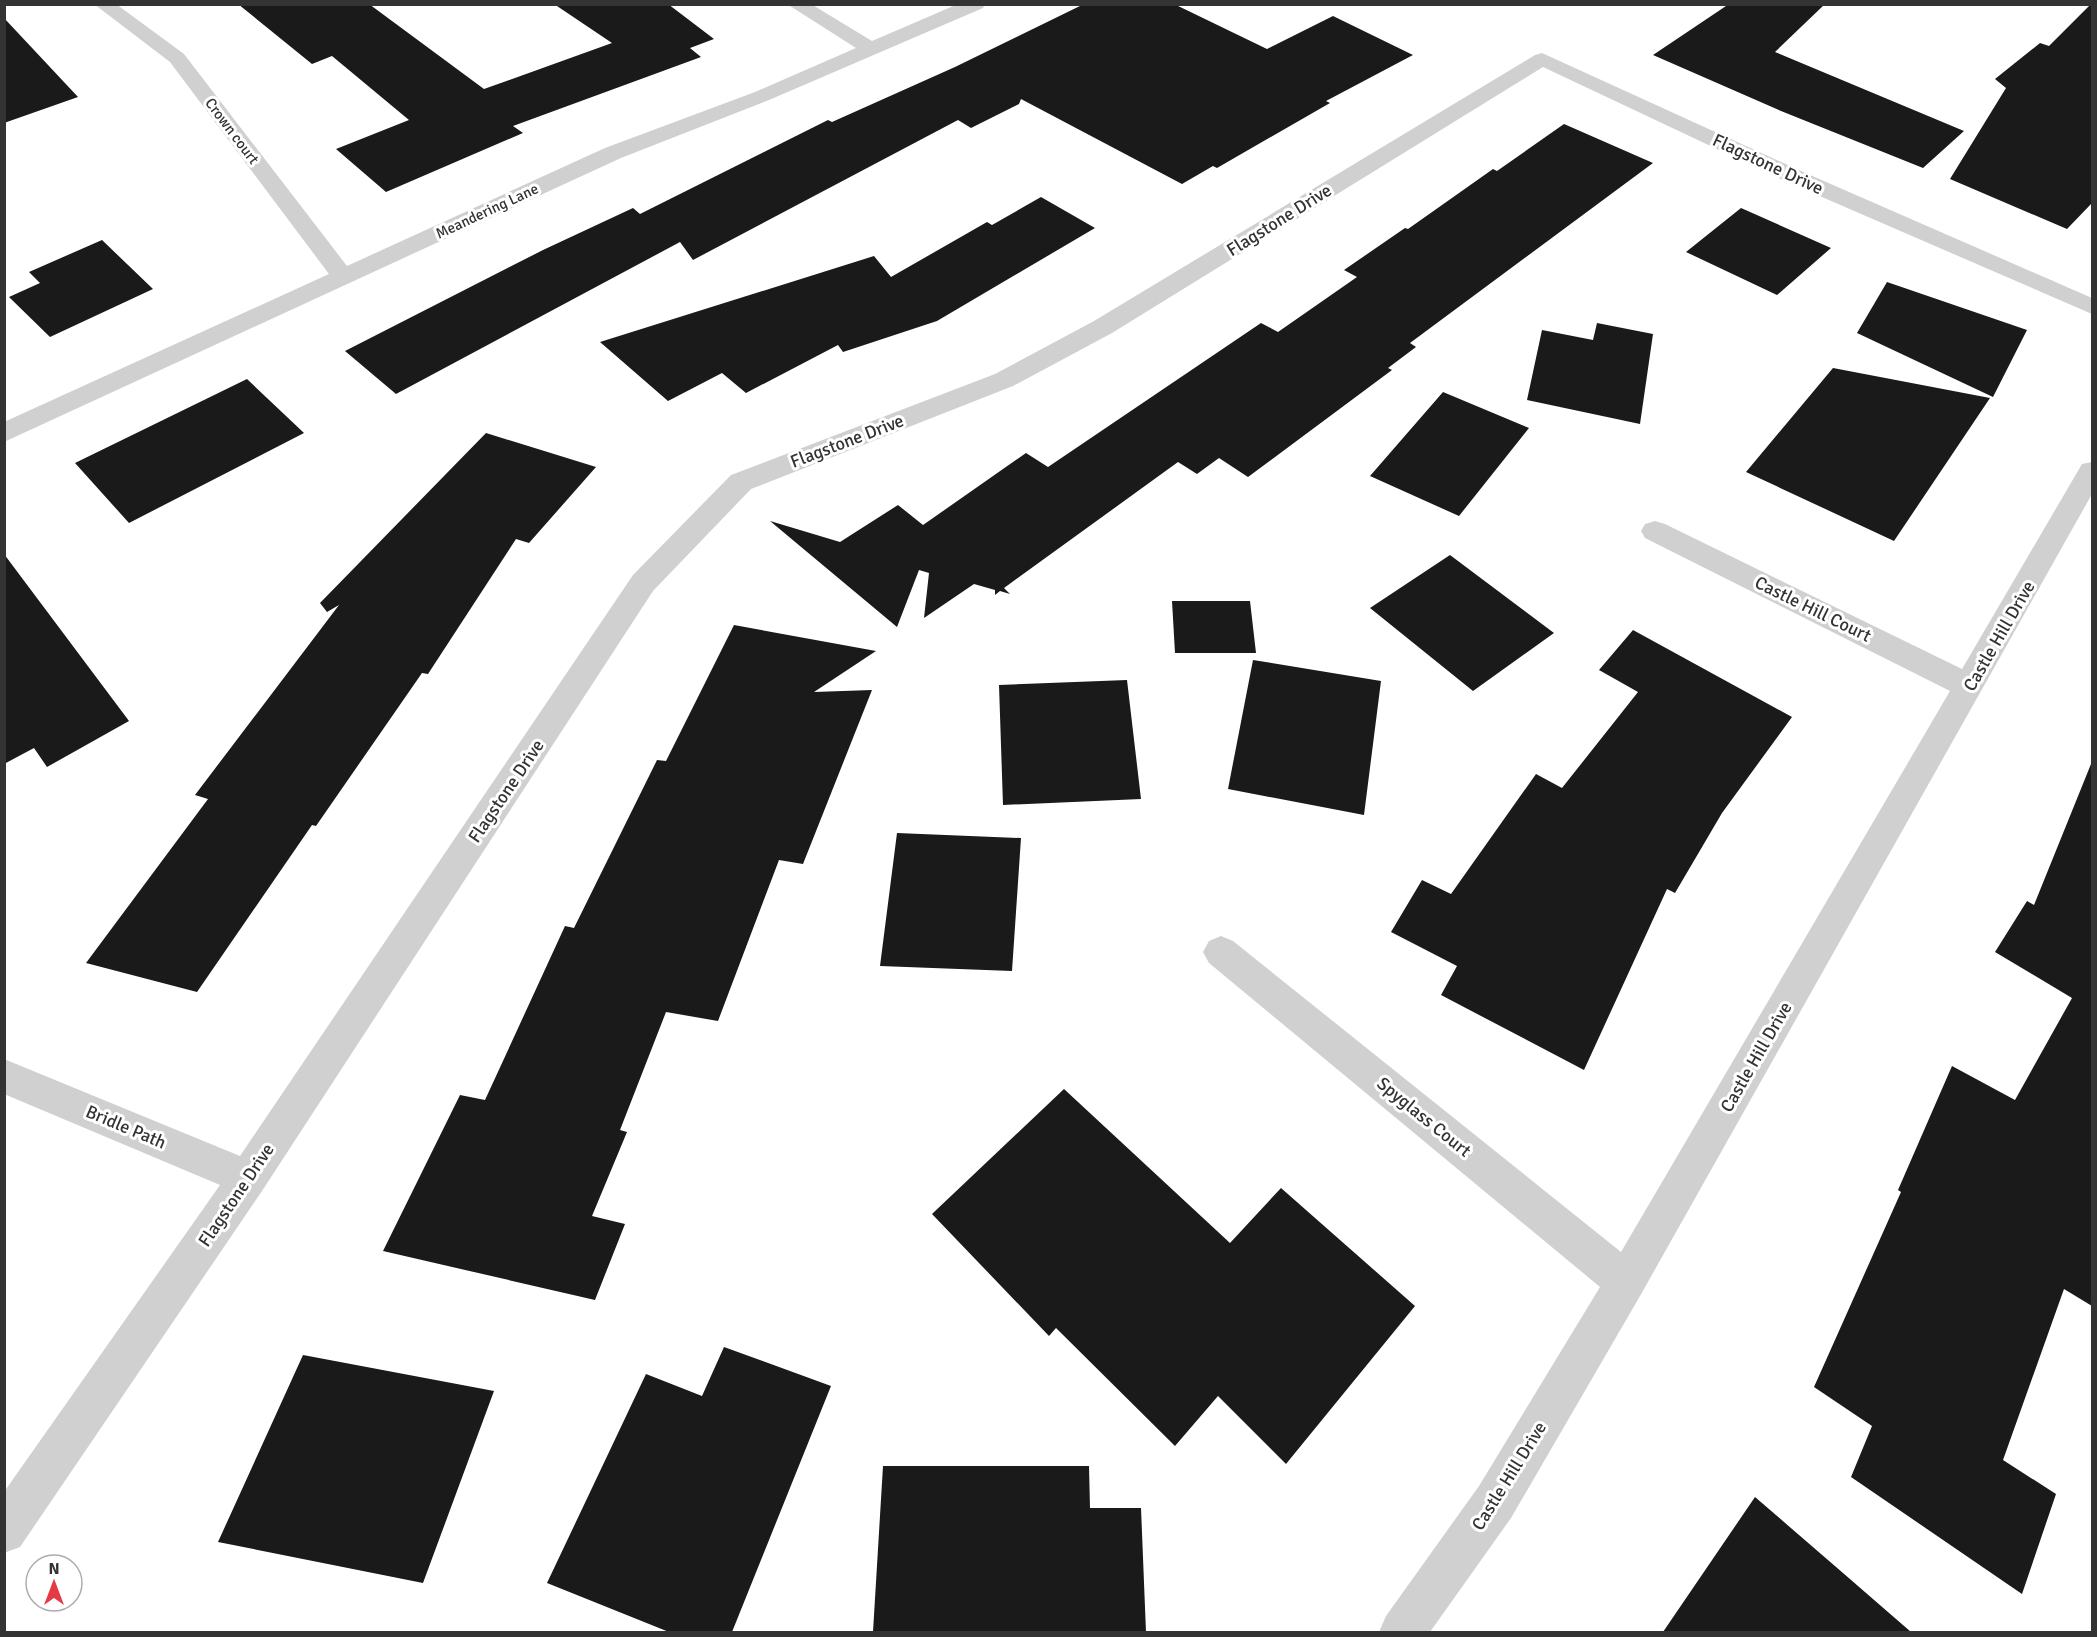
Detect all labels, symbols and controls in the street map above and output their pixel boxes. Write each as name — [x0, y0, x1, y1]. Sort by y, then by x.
street label: Crown court — [201, 94, 263, 168]
street label: Flagstone Drive — [1709, 129, 1827, 199]
street label: Meandering Lane — [433, 179, 541, 243]
street label: Flagstone Drive — [1222, 179, 1336, 261]
street label: Flagstone Drive — [787, 409, 907, 473]
street label: Castle Hill Court — [1751, 571, 1875, 647]
street label: Castle Hill Drive — [1959, 577, 2039, 695]
street label: Flagstone Drive — [463, 735, 549, 847]
street label: Castle Hill Drive — [1716, 998, 1796, 1116]
street label: Spyglass Court — [1373, 1072, 1475, 1162]
street label: Bridle Path — [83, 1100, 169, 1154]
street label: Flagstone Drive — [193, 1139, 279, 1251]
street label: Castle Hill Drive — [1467, 1418, 1551, 1534]
north arrow — [24, 1553, 84, 1613]
text: N — [48, 1559, 60, 1579]

